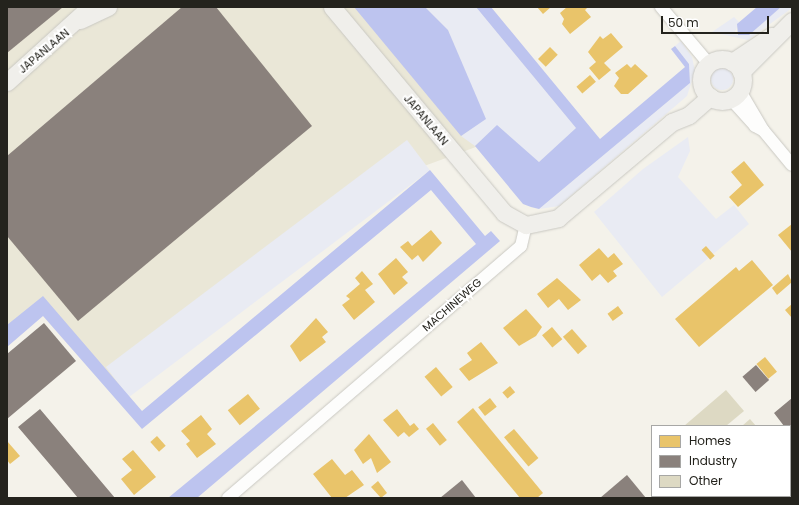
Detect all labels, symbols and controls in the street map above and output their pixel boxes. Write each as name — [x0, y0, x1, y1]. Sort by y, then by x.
scale bar — [663, 8, 771, 34]
text: 50 m — [668, 14, 699, 31]
street label: JAPANLAAN — [16, 26, 72, 76]
street label: JAPANLAAN — [401, 92, 451, 148]
street label: MACHINEWEG — [420, 276, 484, 334]
legend — [651, 425, 791, 497]
text: Homes — [689, 432, 731, 449]
text: Industry — [689, 452, 737, 469]
text: Other — [689, 472, 722, 489]

